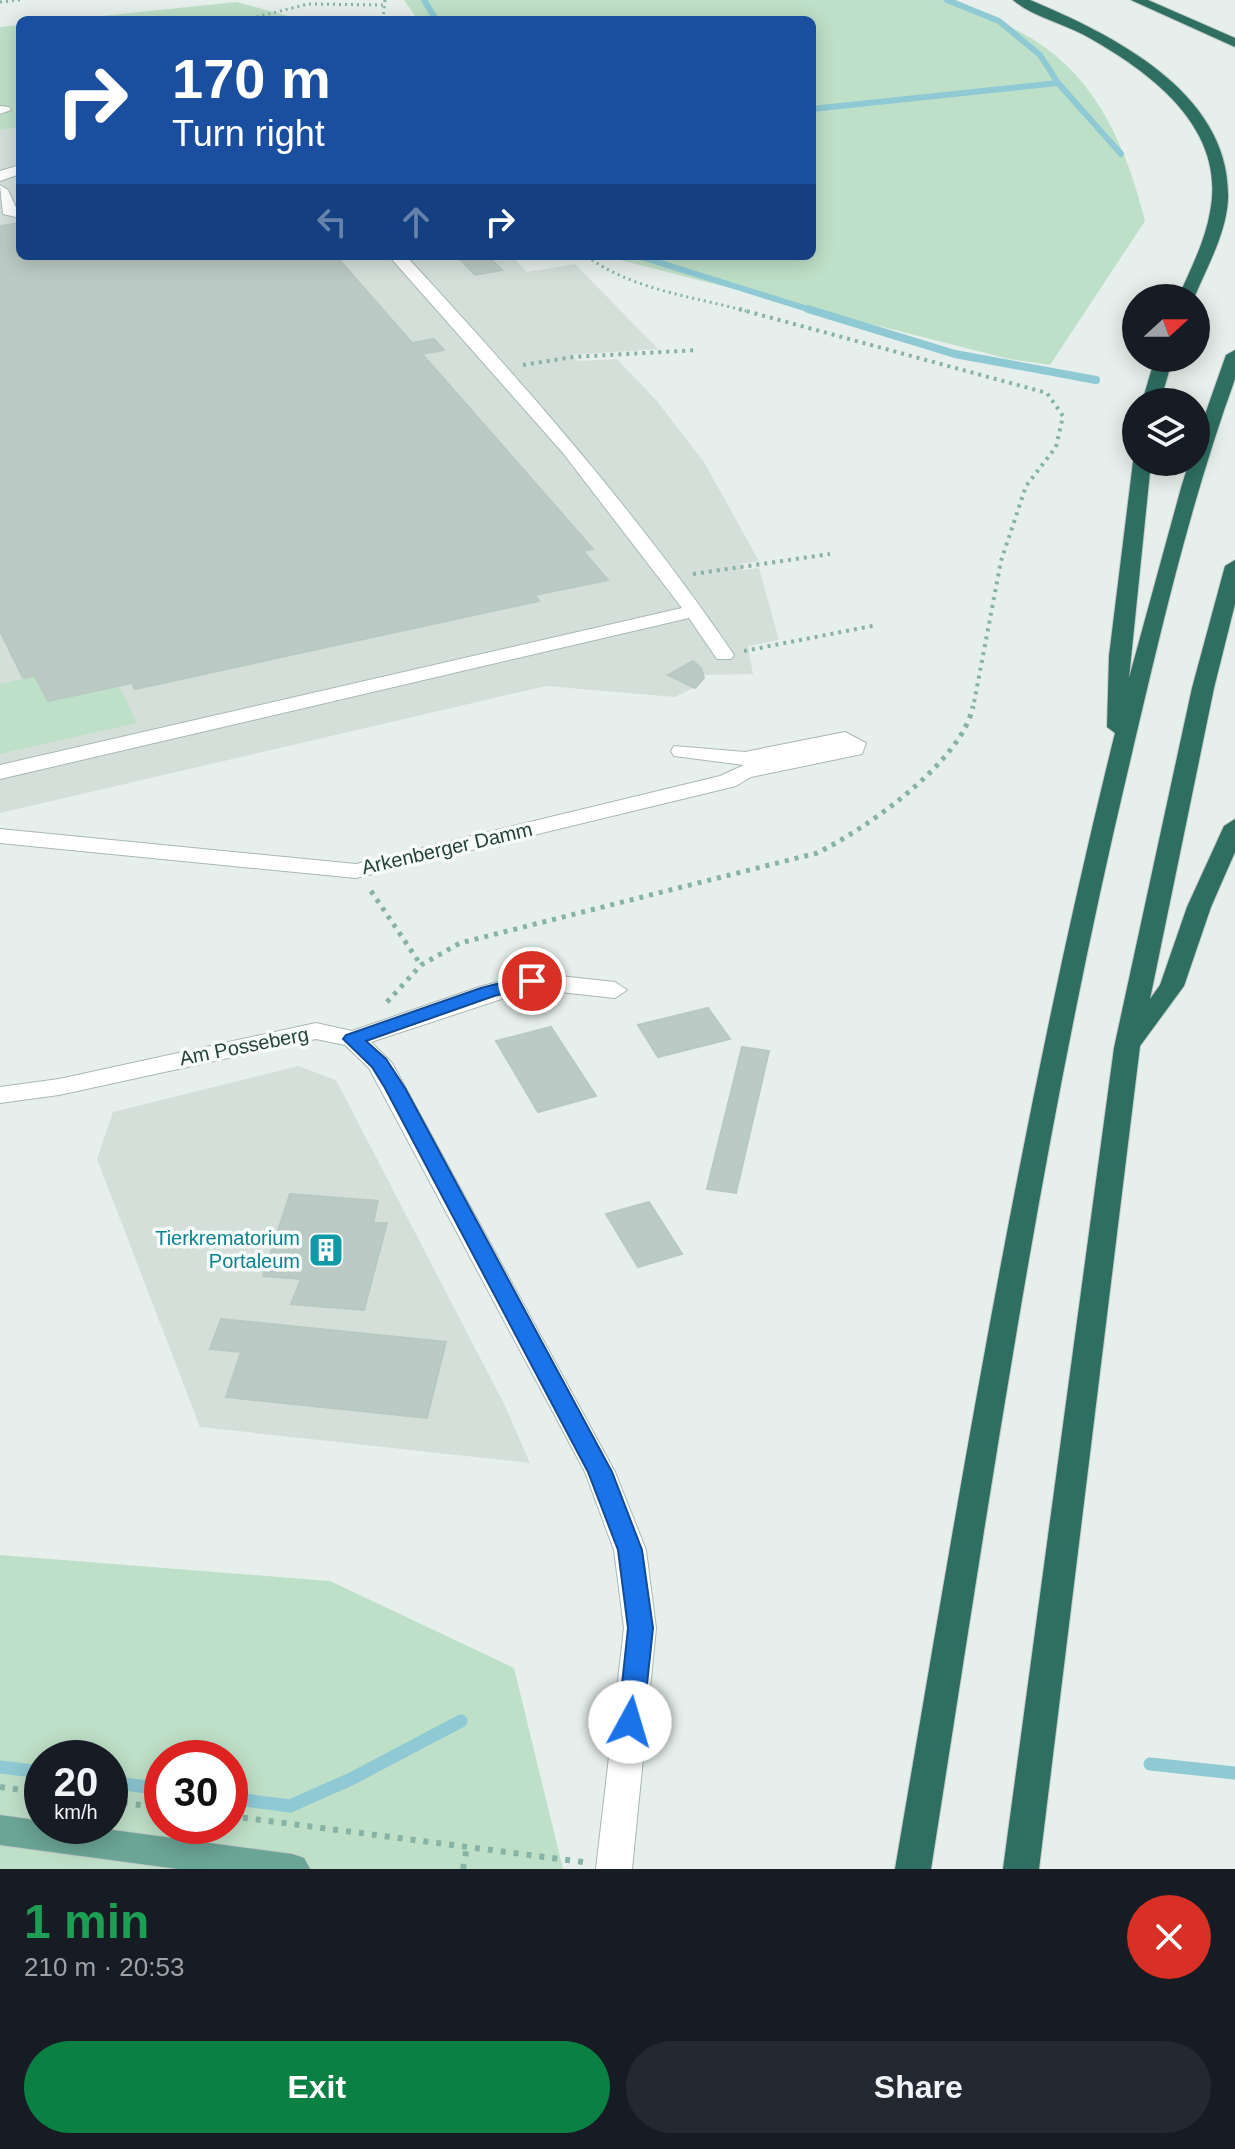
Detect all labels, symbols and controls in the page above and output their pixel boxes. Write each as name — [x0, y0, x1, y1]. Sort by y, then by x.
text: 170 m — [172, 47, 331, 110]
icon: right — [40, 48, 144, 152]
text: Turn right — [172, 113, 325, 154]
icon: left — [310, 200, 354, 244]
icon: ahead — [394, 200, 438, 244]
icon: right — [478, 200, 522, 244]
north arrow — [1122, 284, 1210, 372]
map controls — [1122, 284, 1210, 476]
button: layers — [1122, 388, 1210, 476]
street label: Arkenberger Damm — [360, 818, 534, 878]
pin — [498, 947, 566, 1015]
icon: arrive — [510, 959, 554, 1003]
street label: Am Posseberg — [178, 1023, 310, 1069]
place label: Tierkrematorium Portaleum — [155, 1227, 300, 1272]
building icon: Tierkrematorium Portaleum — [307, 1231, 345, 1269]
position arrow — [588, 1680, 672, 1764]
speed limit sign: 30 — [144, 1740, 248, 1844]
text: 20 — [54, 1760, 98, 1804]
text: km/h — [54, 1801, 98, 1823]
text: 1 min — [24, 1895, 149, 1948]
button: close — [1127, 1895, 1211, 1979]
text: 210 m · 20:53 — [24, 1952, 184, 1982]
button: Exit — [24, 2041, 610, 2133]
button: Share — [626, 2041, 1211, 2133]

